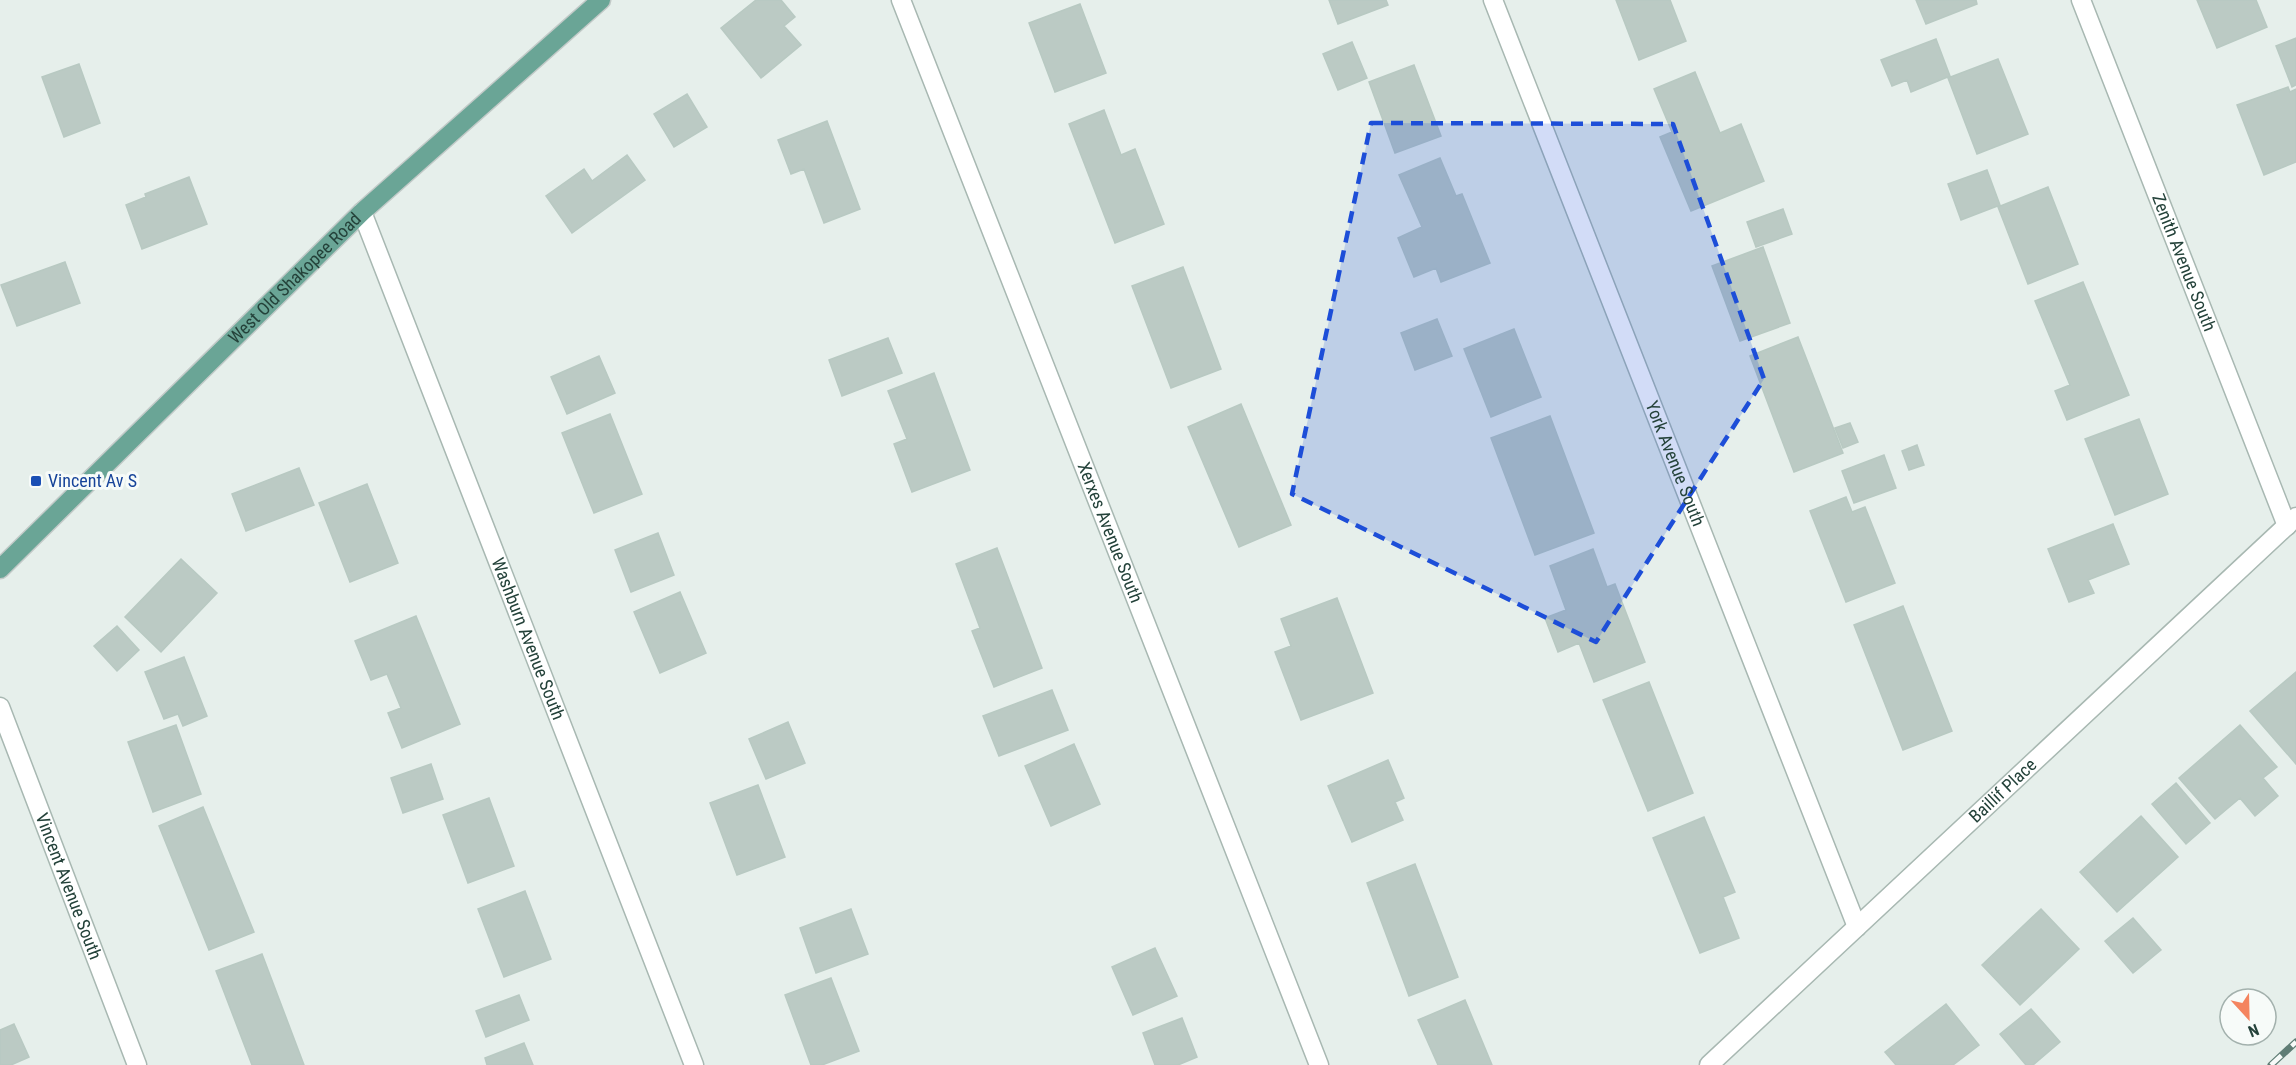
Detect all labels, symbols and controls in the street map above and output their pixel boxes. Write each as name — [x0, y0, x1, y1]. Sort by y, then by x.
street label: Zenith Avenue South — [2148, 191, 2221, 334]
street label: West Old Shakopee Road — [224, 208, 365, 348]
street label: York Avenue South — [1641, 398, 1710, 529]
street label: Xerxes Avenue South — [1073, 459, 1147, 606]
place label: Vincent Av S — [48, 470, 137, 491]
marker: Vincent Av S — [29, 474, 43, 488]
street label: Washburn Avenue South — [488, 555, 570, 723]
street label: Baillif Place — [1965, 754, 2041, 827]
street label: Vincent Avenue South — [32, 810, 107, 962]
north arrow — [2218, 987, 2278, 1047]
text: N — [2245, 1020, 2262, 1041]

